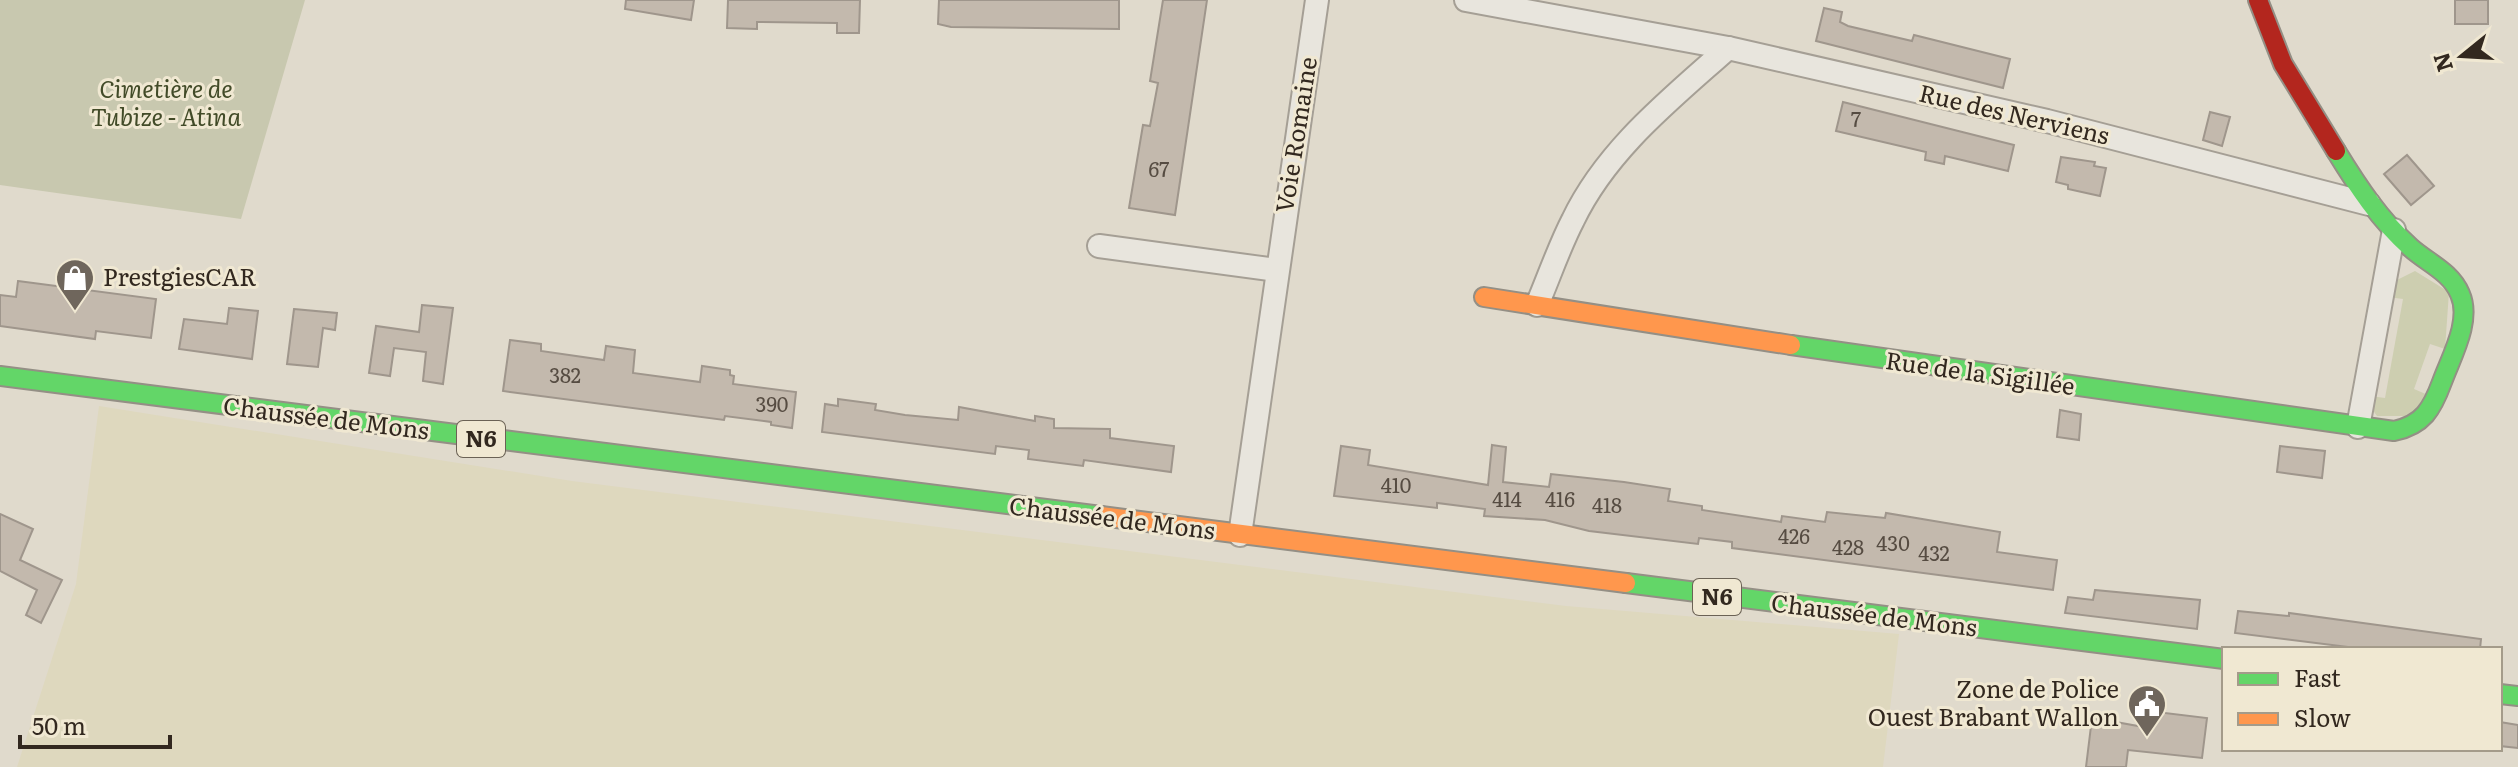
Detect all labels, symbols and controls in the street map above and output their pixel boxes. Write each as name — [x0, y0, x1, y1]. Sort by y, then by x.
north arrow — [2422, 16, 2502, 96]
text: N — [2423, 49, 2460, 77]
street label: Voie Romaine — [1265, 54, 1324, 215]
park label: Cimetière de Tubize - Atina — [91, 70, 241, 133]
street label: Rue des Nerviens — [1916, 74, 2113, 152]
house number: 7 — [1851, 103, 1861, 133]
house number: 67 — [1149, 153, 1169, 183]
shop icon: PrestgiesCAR — [54, 257, 96, 312]
place label: PrestgiesCAR — [103, 258, 257, 293]
street label: Rue de la Sigillée — [1883, 341, 2077, 402]
house number: 382 — [549, 359, 581, 389]
street label: Chaussée de Mons — [221, 387, 431, 447]
house number: 390 — [756, 388, 788, 418]
road number: N6 — [457, 421, 505, 457]
house number: 410 — [1381, 469, 1411, 499]
house number: 414 — [1492, 483, 1522, 513]
house number: 416 — [1545, 483, 1575, 513]
street label: Chaussée de Mons — [1007, 487, 1217, 547]
house number: 418 — [1592, 489, 1622, 519]
house number: 426 — [1778, 520, 1810, 550]
house number: 430 — [1876, 527, 1910, 557]
house number: 428 — [1832, 531, 1864, 561]
house number: 432 — [1918, 537, 1950, 567]
road number: N6 — [1693, 579, 1741, 615]
street label: Chaussée de Mons — [1769, 584, 1979, 644]
legend — [2222, 647, 2502, 751]
text: Fast — [2294, 659, 2341, 694]
place label: Zone de Police Ouest Brabant Wallon — [1868, 670, 2119, 733]
public building icon: Zone de Police Ouest Brabant Wallon — [2126, 683, 2168, 738]
scale bar — [20, 699, 170, 749]
text: Slow — [2294, 699, 2351, 734]
text: 50 m — [32, 707, 86, 742]

